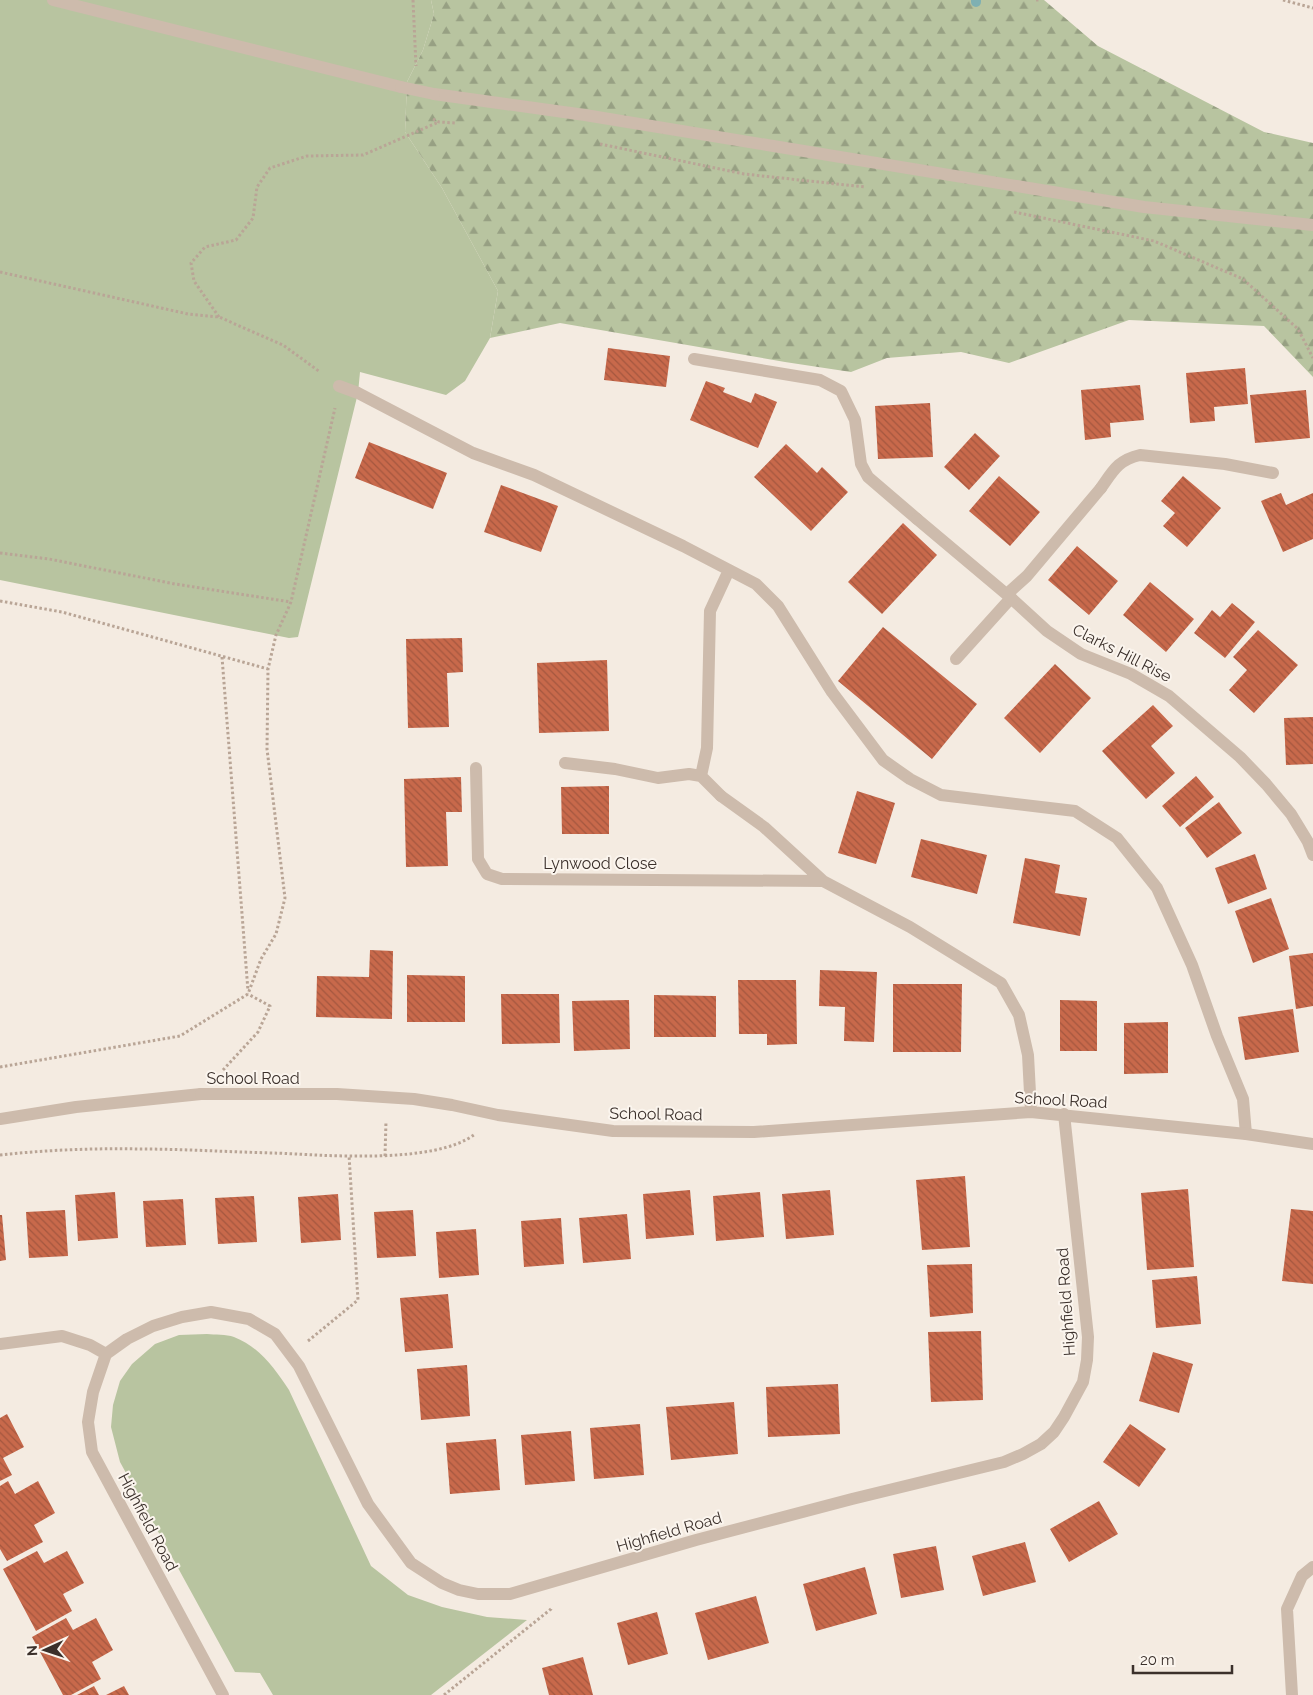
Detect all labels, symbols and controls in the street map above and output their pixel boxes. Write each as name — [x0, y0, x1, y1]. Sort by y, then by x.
street label: Clarks Hill Rise — [1069, 620, 1175, 686]
street label: Lynwood Close — [543, 854, 657, 873]
street label: School Road — [206, 1069, 300, 1088]
street label: School Road — [1014, 1088, 1108, 1112]
street label: School Road — [609, 1104, 703, 1124]
street label: Highfield Road — [1053, 1247, 1079, 1357]
street label: Highfield Road — [114, 1470, 182, 1574]
street label: Highfield Road — [614, 1508, 724, 1556]
north arrow — [20, 1625, 70, 1675]
scale bar — [1133, 1642, 1232, 1674]
text: N — [24, 1645, 40, 1656]
text: 20 m — [1140, 1651, 1175, 1669]

